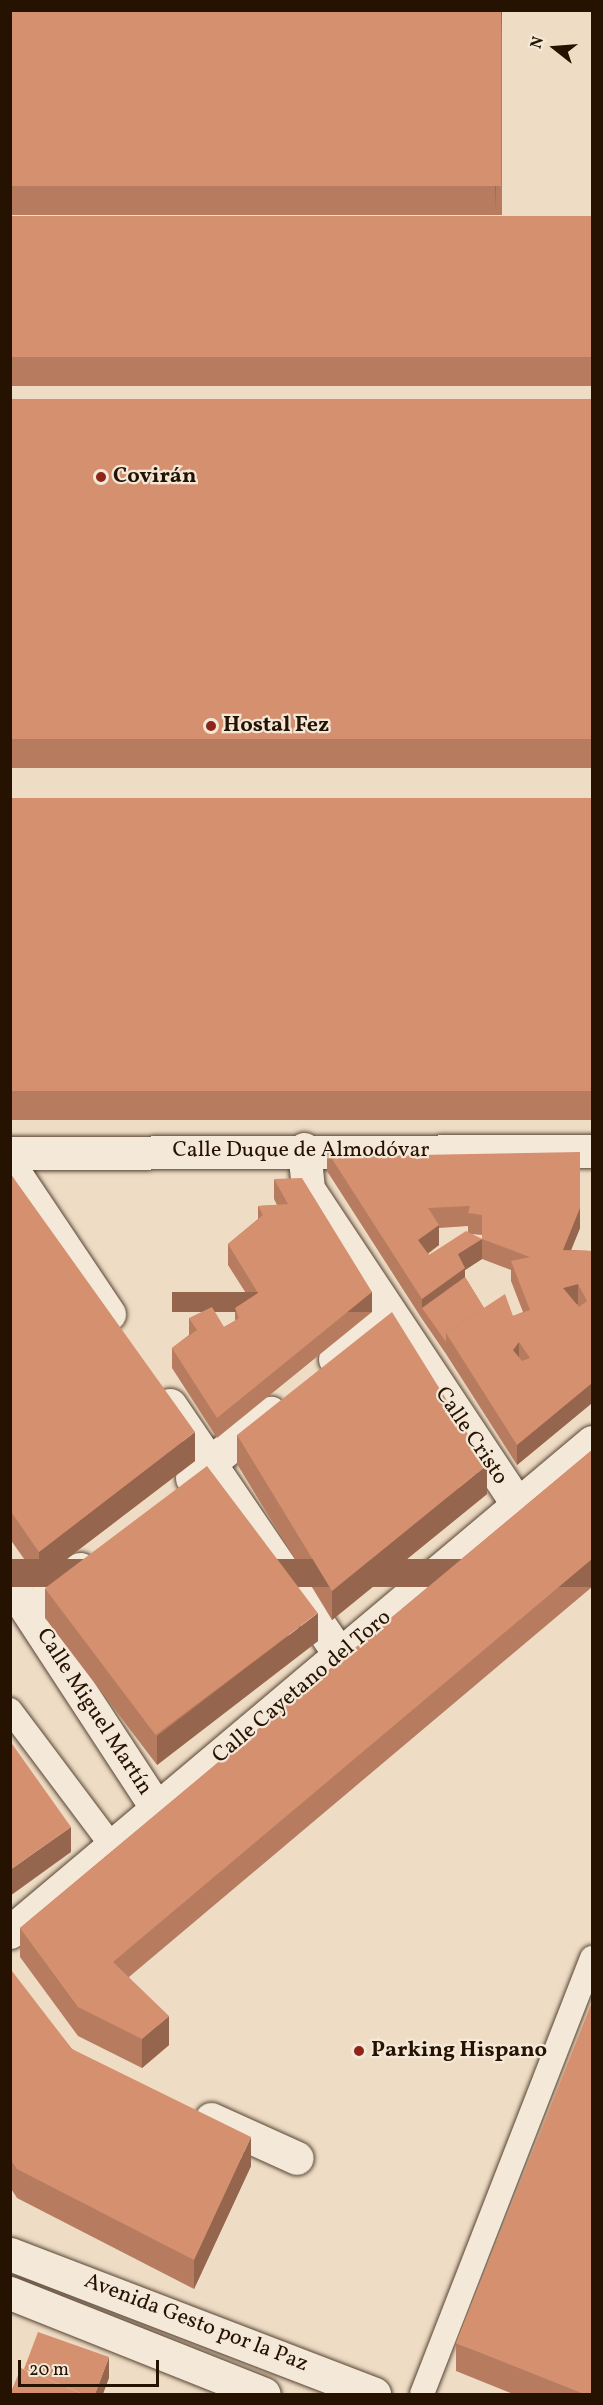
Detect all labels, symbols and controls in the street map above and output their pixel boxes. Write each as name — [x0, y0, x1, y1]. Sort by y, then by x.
north arrow — [525, 18, 585, 78]
text: N — [526, 34, 550, 52]
place label: Covirán — [113, 464, 196, 490]
marker: Covirán — [94, 470, 108, 484]
place label: Hostal Fez — [223, 713, 329, 739]
marker: Hostal Fez — [204, 719, 218, 733]
street label: Calle Duque de Almodóvar — [172, 1138, 430, 1164]
street label: Calle Cristo — [429, 1382, 513, 1490]
street label: Calle Cayetano del Toro — [207, 1604, 397, 1770]
street label: Calle Miguel Martín — [30, 1624, 158, 1800]
place label: Parking Hispano — [371, 2038, 547, 2064]
marker: Parking Hispano — [352, 2044, 366, 2058]
street label: Avenida Gesto por la Paz — [80, 2268, 312, 2378]
scale bar — [21, 2348, 162, 2386]
text: 20 m — [29, 2358, 69, 2383]

